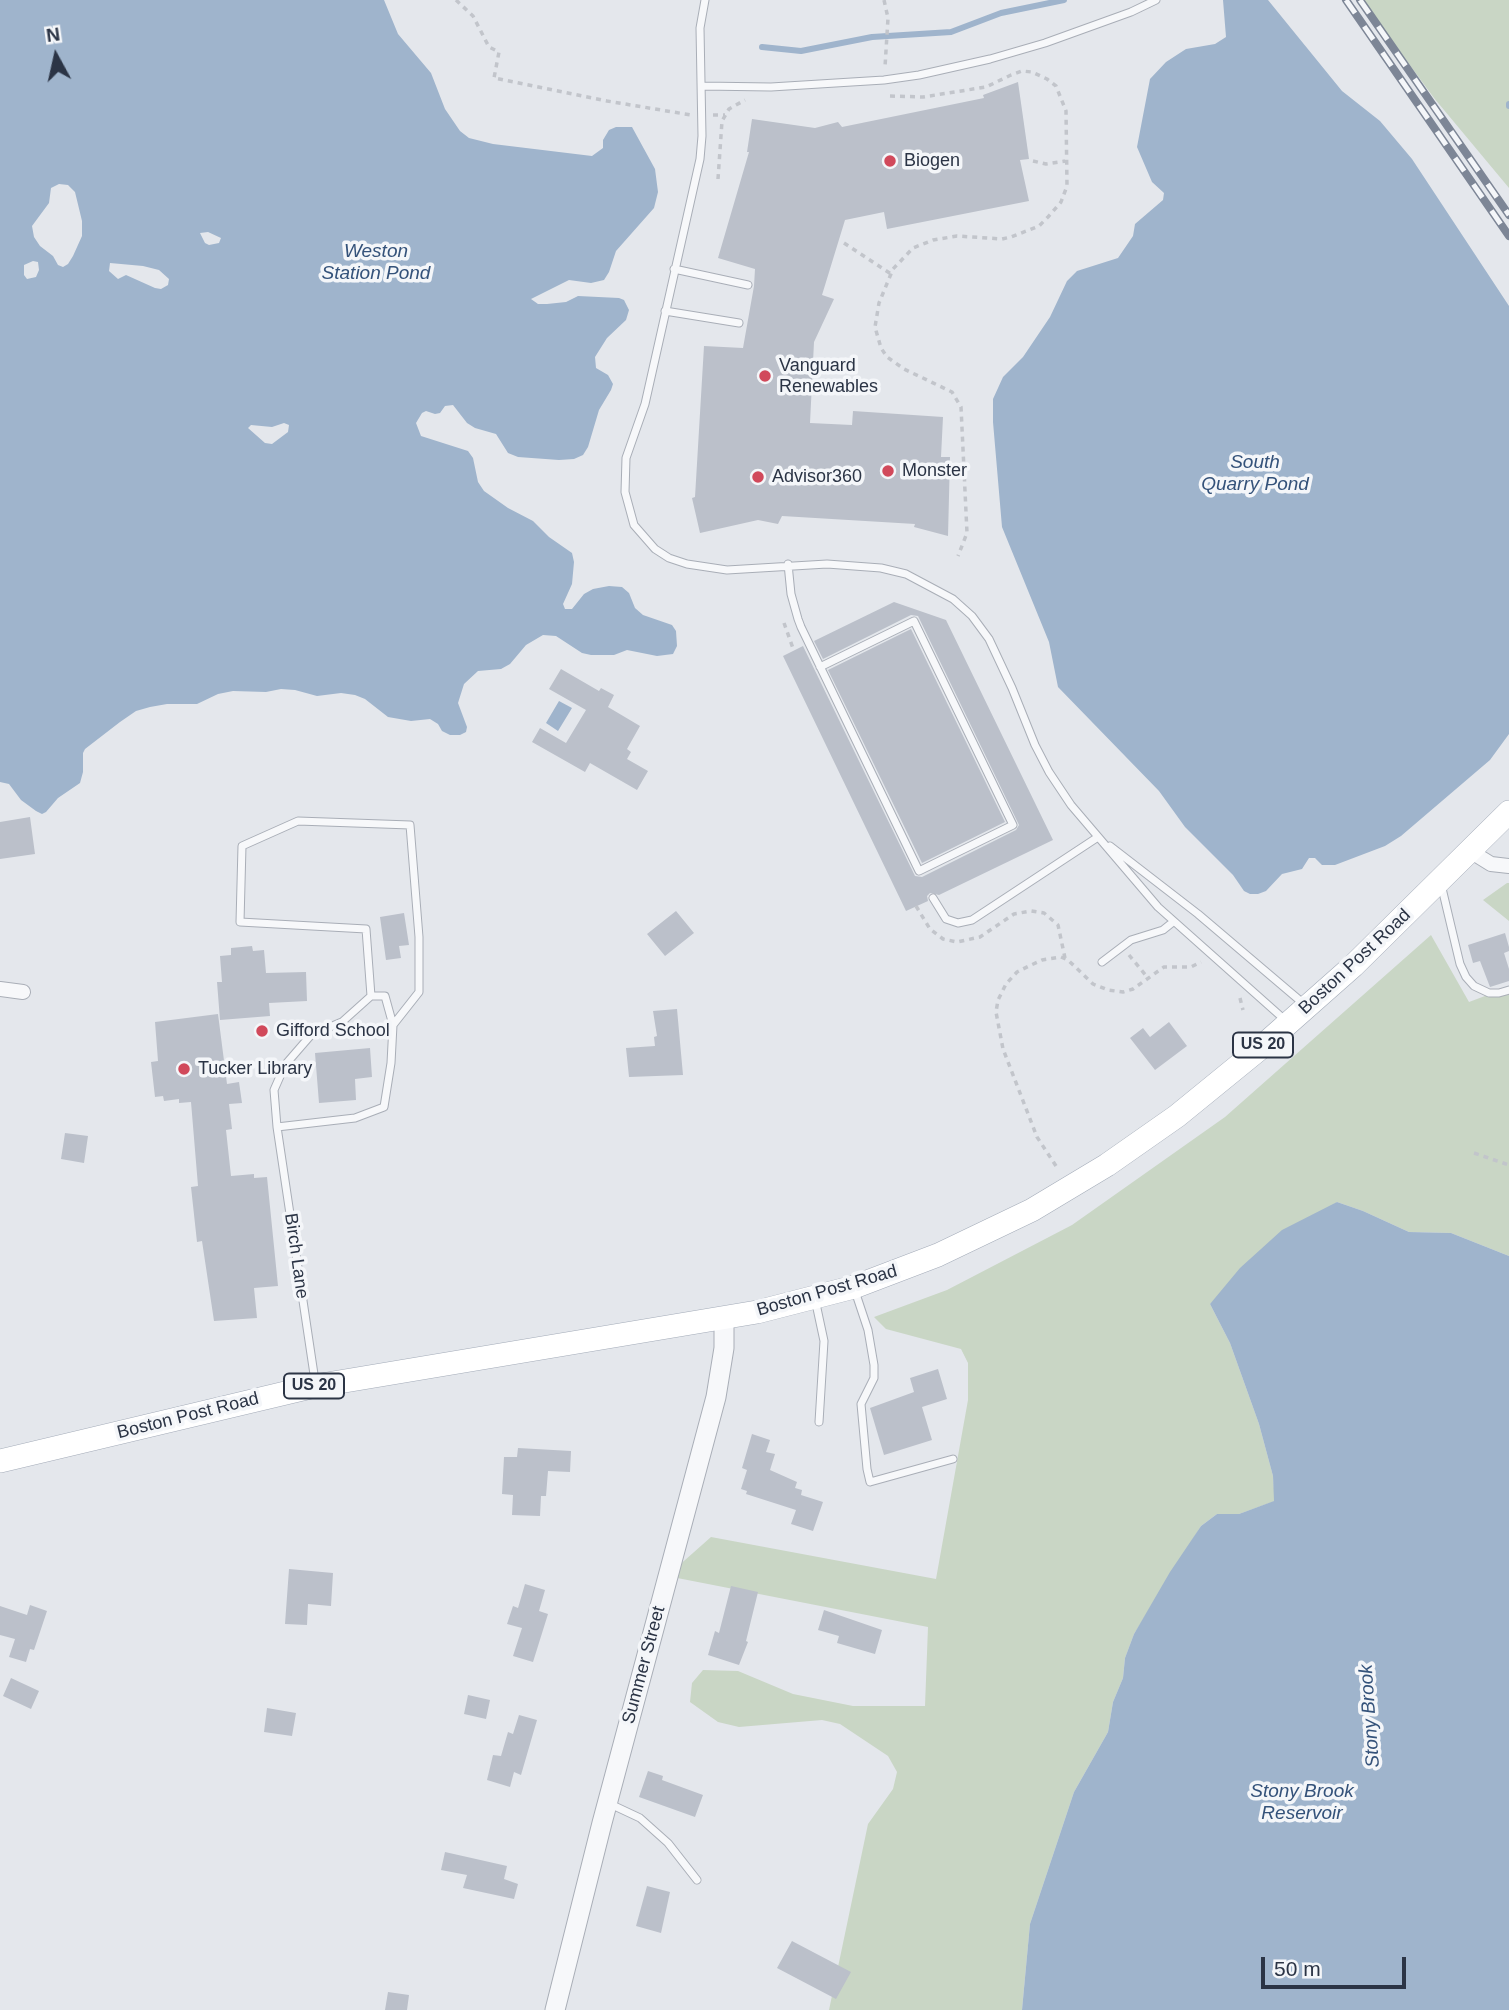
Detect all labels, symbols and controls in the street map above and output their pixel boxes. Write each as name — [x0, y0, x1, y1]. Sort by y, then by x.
north arrow — [21, 21, 91, 91]
text: N — [45, 23, 61, 46]
place label: Biogen — [904, 150, 960, 172]
marker: Biogen — [882, 153, 898, 169]
water label: Weston Station Pond — [322, 241, 430, 285]
place label: Vanguard Renewables — [779, 355, 878, 398]
marker: Vanguard Renewables — [757, 368, 773, 384]
water label: South Quarry Pond — [1201, 452, 1309, 496]
place label: Monster — [902, 460, 967, 482]
marker: Monster — [880, 463, 896, 479]
place label: Advisor360 — [772, 466, 862, 488]
marker: Advisor360 — [750, 469, 766, 485]
street label: Boston Post Road — [1295, 905, 1415, 1019]
place label: Gifford School — [276, 1020, 390, 1042]
marker: Gifford School — [254, 1023, 270, 1039]
road number: US 20 — [1233, 1032, 1293, 1058]
place label: Tucker Library — [198, 1058, 312, 1080]
marker: Tucker Library — [176, 1061, 192, 1077]
street label: Birch Lane — [279, 1212, 313, 1300]
street label: Boston Post Road — [754, 1261, 900, 1321]
road number: US 20 — [284, 1374, 344, 1398]
street label: Boston Post Road — [115, 1388, 261, 1444]
street label: Summer Street — [618, 1604, 670, 1726]
water label: Stony Brook — [1355, 1664, 1385, 1768]
water label: Stony Brook Reservoir — [1250, 1781, 1354, 1825]
scale bar — [1264, 1944, 1409, 1988]
text: 50 m — [1274, 1957, 1321, 1980]

